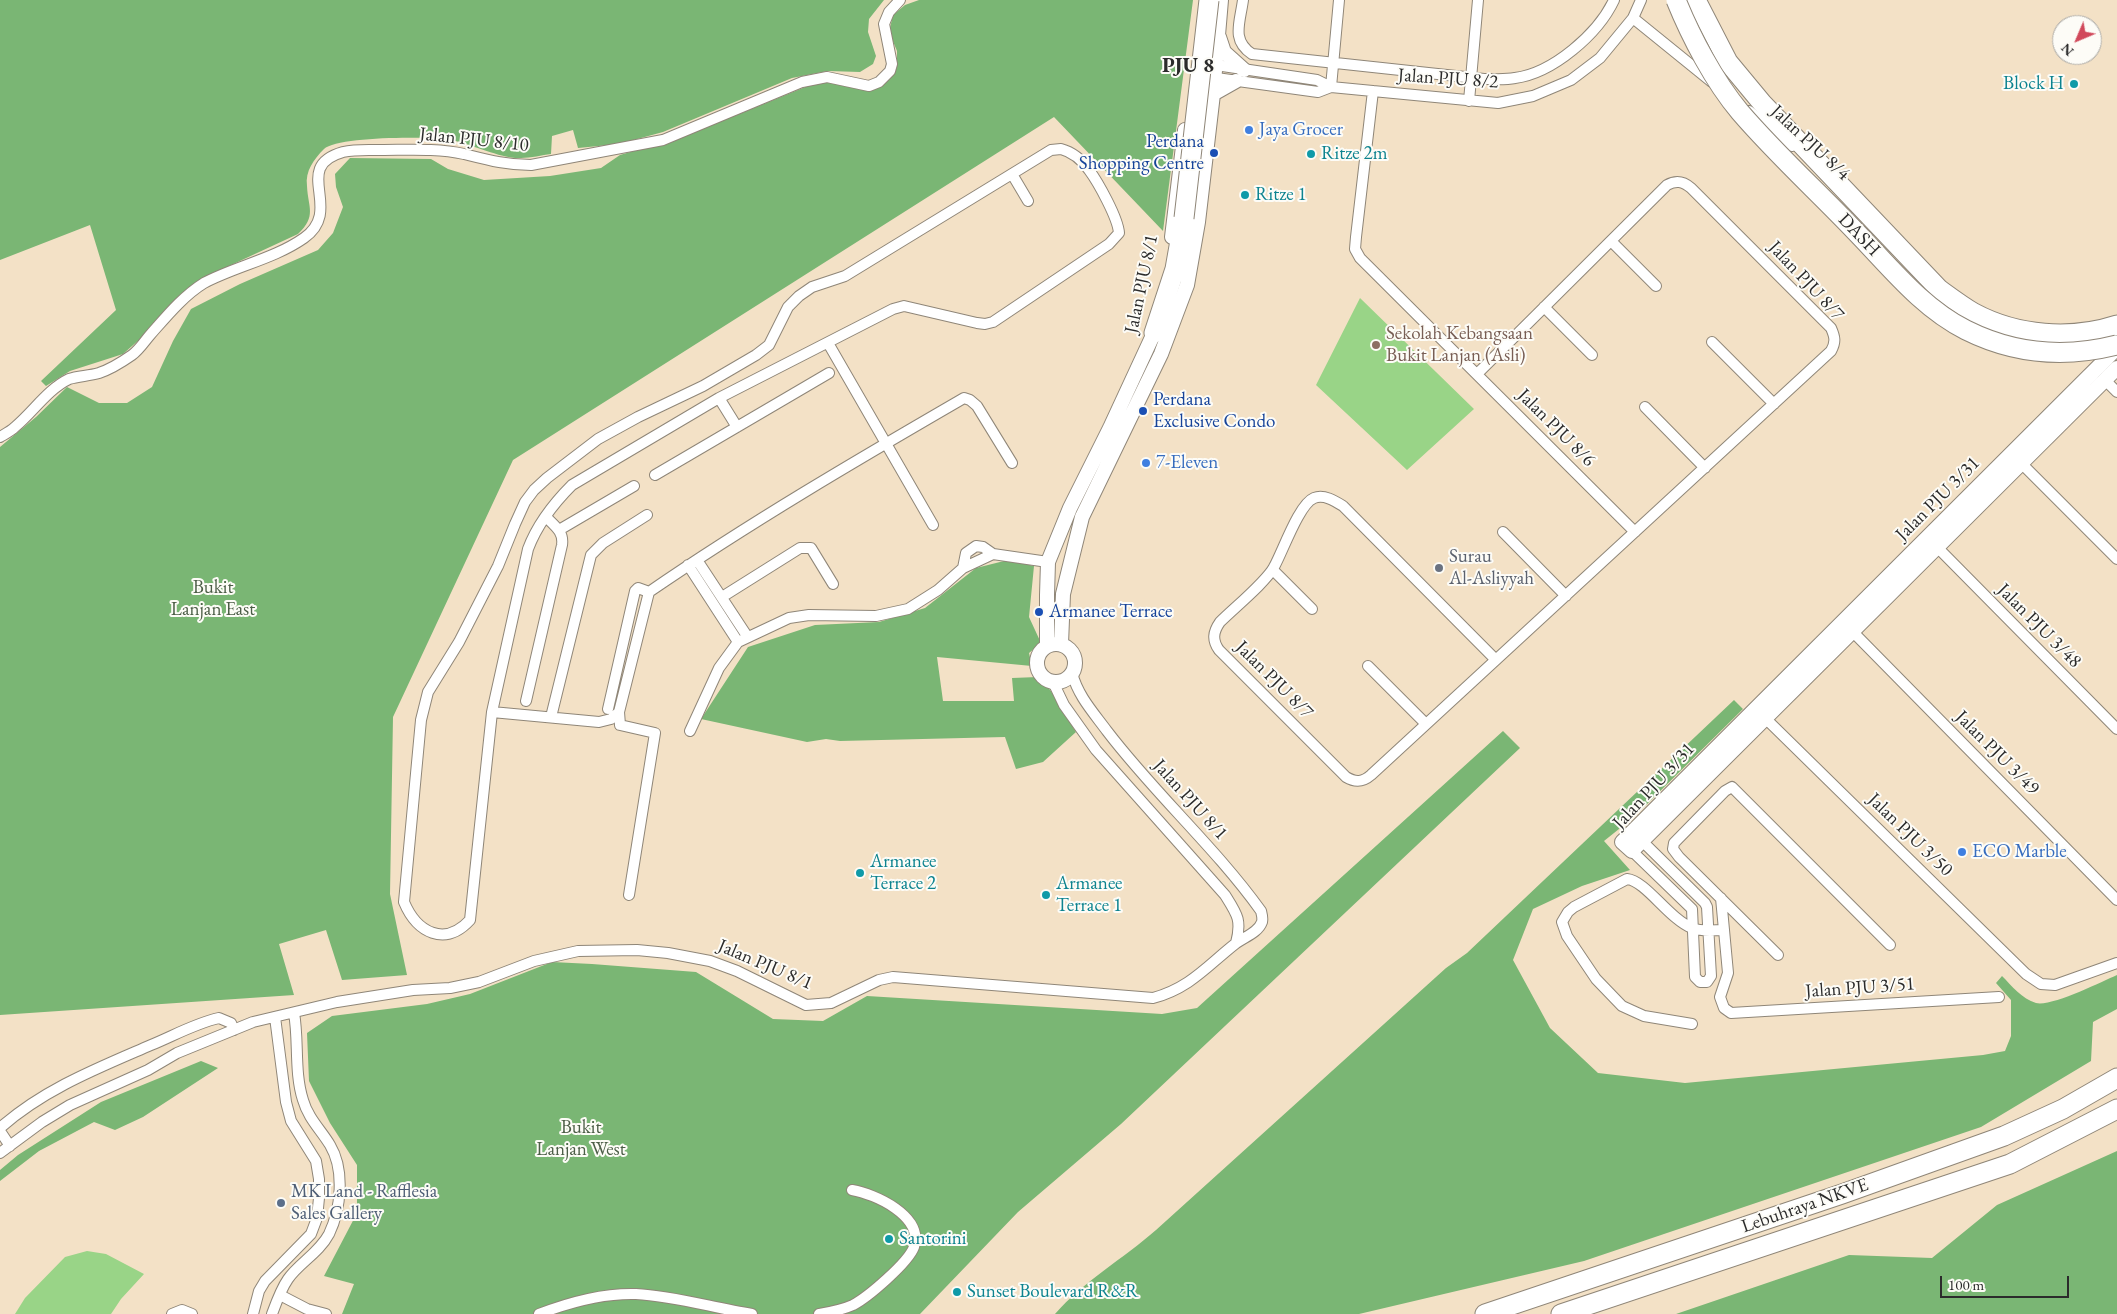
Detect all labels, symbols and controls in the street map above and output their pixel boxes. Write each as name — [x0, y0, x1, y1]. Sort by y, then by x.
north arrow — [2052, 15, 2102, 65]
text: N — [2057, 40, 2077, 60]
district label: PJU 8 — [1162, 53, 1214, 79]
street label: Jalan PJU 8/2 — [1397, 64, 1499, 94]
place label: Block H — [2003, 73, 2064, 95]
marker: Block H — [2068, 78, 2080, 90]
street label: Jalan PJU 8/4 — [1765, 100, 1855, 186]
place label: Jaya Grocer — [1259, 119, 1343, 141]
street label: Jalan PJU 8/10 — [418, 123, 530, 157]
marker: Jaya Grocer — [1243, 124, 1255, 136]
place label: Perdana Shopping Centre — [1079, 131, 1204, 175]
place label: Ritze 2m — [1321, 143, 1387, 165]
marker: Perdana Shopping Centre — [1208, 147, 1220, 159]
marker: Ritze 2m — [1305, 148, 1317, 160]
place label: Ritze 1 — [1255, 184, 1307, 206]
marker: Ritze 1 — [1239, 189, 1251, 201]
street label: DASH — [1833, 209, 1885, 261]
street label: Jalan PJU 8/1 — [1120, 232, 1164, 336]
street label: Jalan PJU 8/7 — [1763, 236, 1849, 326]
place label: Sekolah Kebangsaan Bukit Lanjan (Asli) — [1386, 323, 1533, 367]
marker: Sekolah Kebangsaan Bukit Lanjan (Asli) — [1370, 339, 1382, 351]
street label: Jalan PJU 8/6 — [1512, 384, 1600, 472]
place label: Perdana Exclusive Condo — [1153, 389, 1276, 433]
marker: Perdana Exclusive Condo — [1137, 405, 1149, 417]
place label: 7-Eleven — [1156, 452, 1218, 474]
street label: Jalan PJU 3/31 — [1891, 452, 1985, 546]
marker: 7-Eleven — [1140, 457, 1152, 469]
place label: Surau Al-Asliyyah — [1449, 546, 1534, 590]
marker: Surau Al-Asliyyah — [1433, 562, 1445, 574]
park label: Bukit Lanjan East — [171, 577, 255, 621]
street label: Jalan PJU 3/48 — [1992, 579, 2086, 673]
place label: Armanee Terrace — [1049, 601, 1172, 623]
marker: Armanee Terrace — [1033, 606, 1045, 618]
street label: Jalan PJU 8/7 — [1230, 636, 1318, 724]
street label: Jalan PJU 3/49 — [1950, 706, 2044, 800]
street label: Jalan PJU 3/31 — [1608, 738, 1700, 834]
street label: Jalan PJU 8/1 — [1148, 755, 1232, 845]
street label: Jalan PJU 3/50 — [1863, 789, 1957, 881]
place label: ECO Marble — [1972, 841, 2067, 863]
marker: ECO Marble — [1956, 846, 1968, 858]
place label: Armanee Terrace 2 — [870, 851, 937, 895]
marker: Armanee Terrace 2 — [854, 867, 866, 879]
place label: Armanee Terrace 1 — [1056, 873, 1123, 917]
marker: Armanee Terrace 1 — [1040, 889, 1052, 901]
street label: Jalan PJU 8/1 — [714, 935, 816, 995]
street label: Jalan PJU 3/51 — [1804, 973, 1916, 1003]
park label: Bukit Lanjan West — [536, 1117, 626, 1161]
street label: Lebuhraya NKVE — [1739, 1174, 1871, 1238]
place label: MK Land - Rafflesia Sales Gallery — [291, 1181, 437, 1225]
marker: MK Land - Rafflesia Sales Gallery — [275, 1197, 287, 1209]
place label: Santorini — [899, 1228, 967, 1250]
marker: Santorini — [883, 1233, 895, 1245]
scale bar — [1942, 1266, 2071, 1298]
text: 100 m — [1948, 1275, 1984, 1294]
place label: Sunset Boulevard R&R — [967, 1281, 1139, 1303]
marker: Sunset Boulevard R&R — [951, 1286, 963, 1298]

